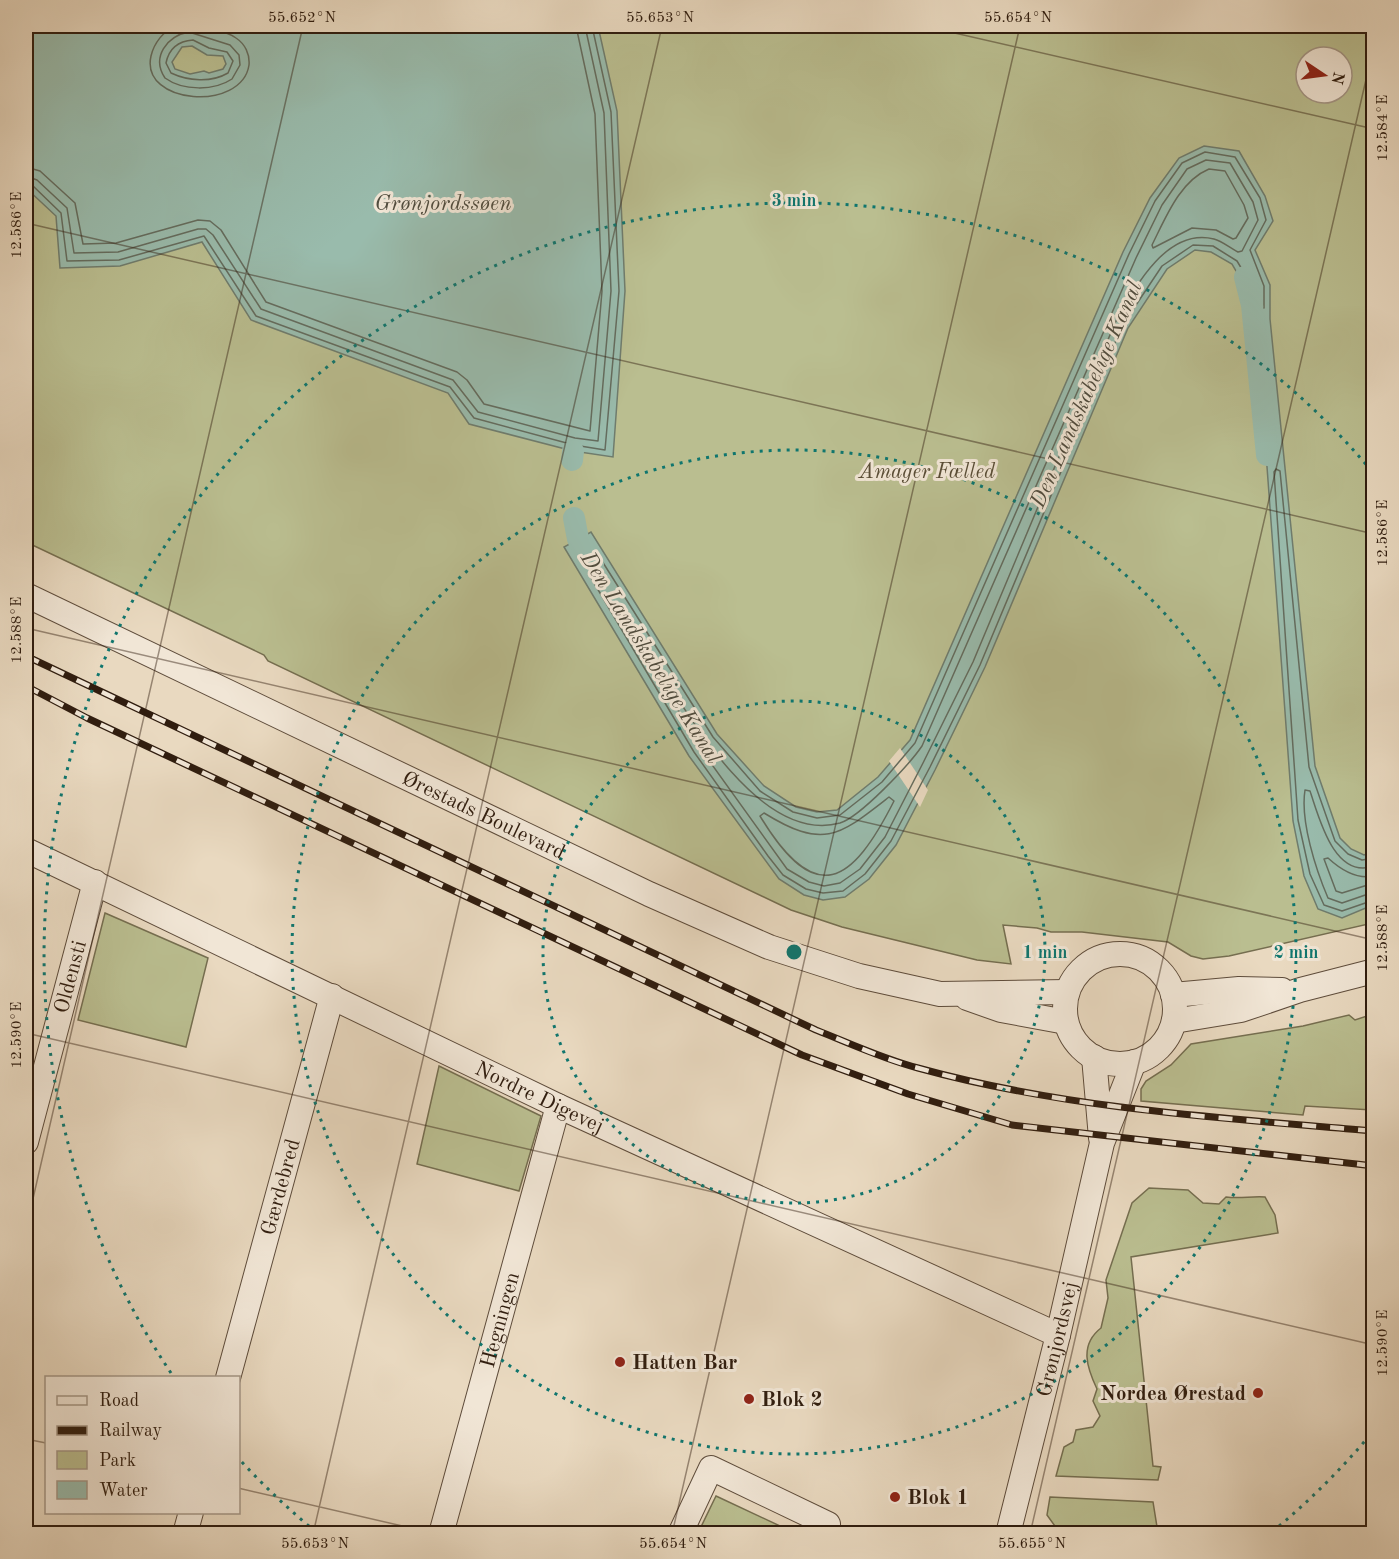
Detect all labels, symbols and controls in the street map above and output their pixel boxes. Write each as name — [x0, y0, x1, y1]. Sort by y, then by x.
text: 55.652°N — [268, 11, 336, 26]
text: 55.653°N — [626, 11, 694, 26]
text: 55.654°N — [984, 11, 1052, 26]
north arrow — [1294, 45, 1354, 105]
text: N — [1327, 70, 1346, 86]
text: 12.584°E — [1376, 95, 1391, 161]
text: 12.586°E — [10, 192, 25, 258]
text: 3 min — [771, 192, 817, 210]
water label: Grønjordssøen — [374, 193, 512, 215]
water label: Den Landskabelige Kanal — [1026, 278, 1147, 512]
park label: Amager Fælled — [858, 462, 996, 483]
text: 12.586°E — [1376, 500, 1391, 566]
water label: Den Landskabelige Kanal — [575, 547, 725, 768]
text: 12.588°E — [10, 597, 25, 663]
street label: Ørestads Boulevard — [399, 768, 568, 864]
text: 12.588°E — [1376, 905, 1391, 971]
street label: Oldensti — [52, 938, 91, 1016]
centre of rings — [784, 942, 804, 962]
text: 1 min — [1022, 944, 1068, 962]
text: 2 min — [1273, 944, 1319, 962]
text: 12.590°E — [10, 1002, 25, 1068]
street label: Nordre Digevej — [471, 1059, 607, 1138]
street label: Gærdebred — [258, 1137, 305, 1238]
street label: Hegningen — [478, 1270, 524, 1370]
street label: Grønjordsvej — [1034, 1280, 1082, 1399]
text: 12.590°E — [1376, 1310, 1391, 1376]
place label: Hatten Bar — [632, 1353, 737, 1374]
marker: Hatten Bar — [613, 1355, 627, 1369]
legend — [45, 1376, 240, 1514]
place label: Nordea Ørestad — [1100, 1384, 1246, 1405]
marker: Nordea Ørestad — [1251, 1386, 1265, 1400]
place label: Blok 2 — [761, 1390, 823, 1411]
text: Road — [99, 1392, 139, 1410]
marker: Blok 2 — [742, 1392, 756, 1406]
text: Railway — [99, 1422, 162, 1440]
text: Park — [99, 1452, 136, 1470]
text: Water — [99, 1482, 148, 1500]
place label: Blok 1 — [907, 1488, 969, 1509]
marker: Blok 1 — [888, 1490, 902, 1504]
text: 55.653°N — [281, 1537, 349, 1552]
text: 55.654°N — [639, 1537, 707, 1552]
text: 55.655°N — [998, 1537, 1066, 1552]

